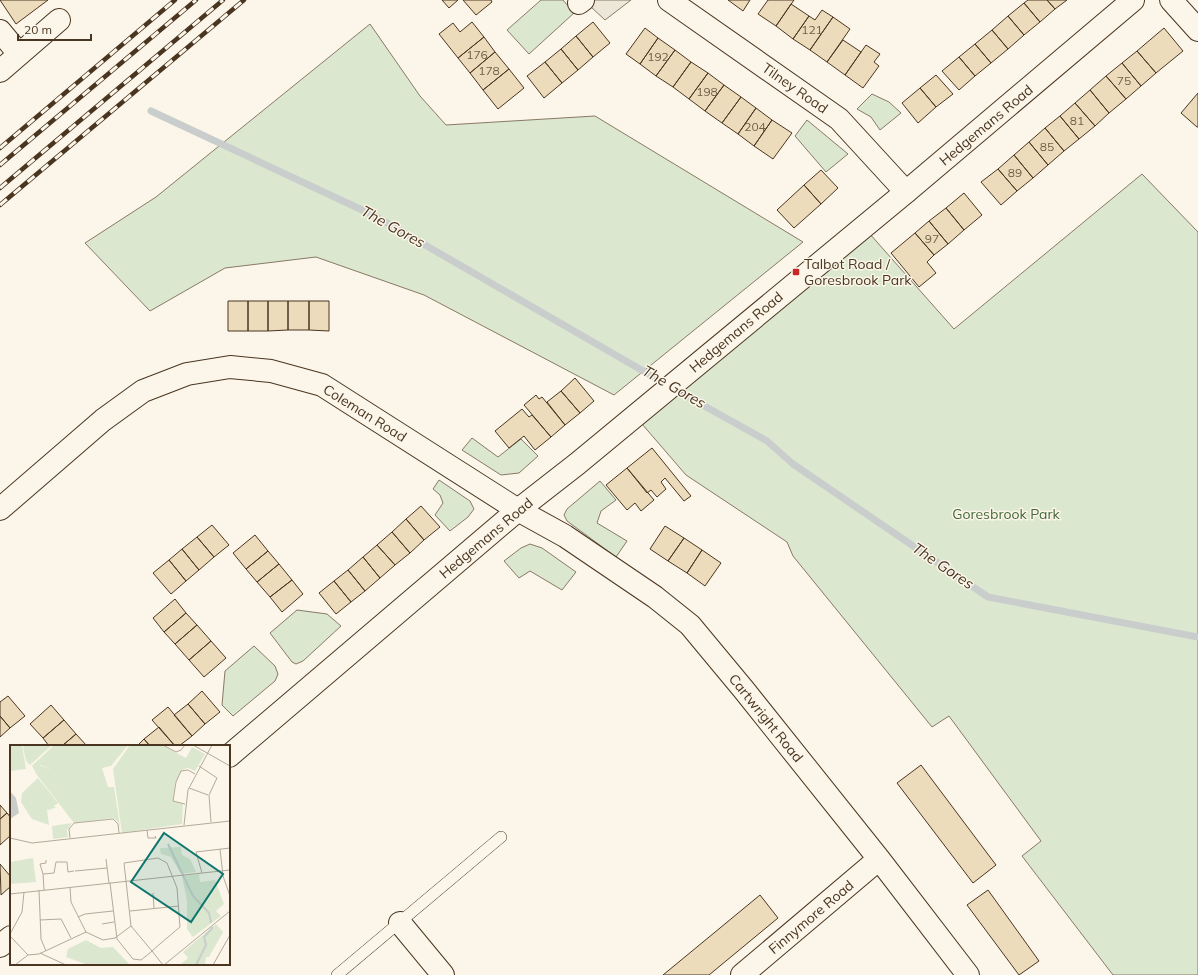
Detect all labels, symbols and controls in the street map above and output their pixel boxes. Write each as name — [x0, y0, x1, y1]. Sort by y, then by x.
scale bar — [18, 16, 91, 42]
text: 20 m — [24, 22, 52, 37]
house number: 121 — [801, 22, 823, 37]
house number: 176 — [466, 47, 488, 62]
house number: 192 — [647, 49, 669, 64]
street label: Tilney Road — [759, 59, 831, 117]
house number: 178 — [478, 63, 500, 78]
house number: 75 — [1117, 73, 1131, 88]
street label: Hedgemans Road — [936, 81, 1036, 169]
house number: 198 — [696, 84, 718, 99]
house number: 81 — [1070, 113, 1084, 128]
house number: 204 — [744, 119, 766, 134]
house number: 85 — [1040, 139, 1054, 154]
house number: 89 — [1008, 165, 1022, 180]
water label: The Gores — [358, 201, 429, 252]
house number: 97 — [925, 231, 939, 246]
place label: Talbot Road / Goresbrook Park — [804, 255, 912, 289]
marker: Talbot Road / Goresbrook Park — [791, 267, 801, 277]
street label: Hedgemans Road — [686, 288, 786, 376]
water label: The Gores — [639, 361, 709, 412]
street label: Coleman Road — [320, 380, 410, 446]
street label: Hedgemans Road — [436, 494, 536, 582]
park label: Goresbrook Park — [952, 505, 1061, 523]
water label: The Gores — [909, 538, 978, 593]
street label: Cartwright Road — [725, 670, 807, 766]
inset map — [10, 745, 230, 965]
street label: Finnymore Road — [765, 876, 857, 958]

